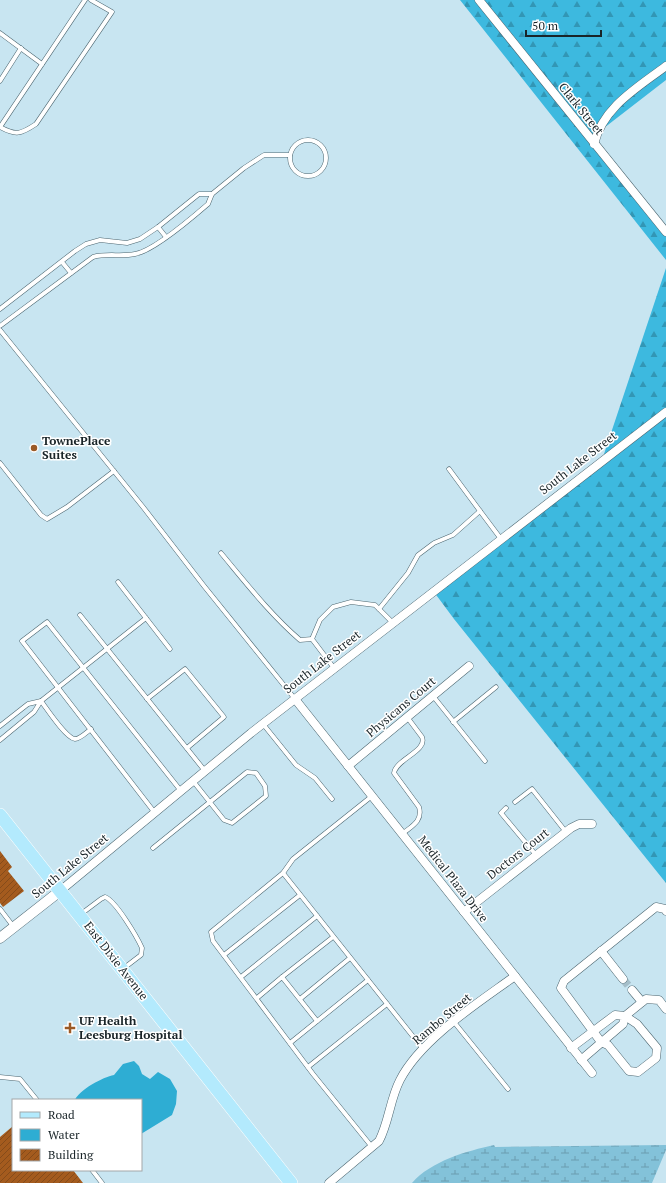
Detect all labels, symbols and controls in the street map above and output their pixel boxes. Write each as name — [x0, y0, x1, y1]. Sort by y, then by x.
scale bar — [526, 12, 601, 38]
text: 50 m — [532, 18, 559, 33]
street label: Clark Street — [556, 79, 607, 138]
street label: South Lake Street — [536, 427, 620, 497]
place label: TownePlace Suites — [42, 433, 111, 462]
marker: TownePlace Suites — [29, 443, 39, 453]
street label: South Lake Street — [280, 626, 364, 696]
street label: Physicans Court — [363, 673, 439, 740]
street label: Doctors Court — [484, 824, 552, 882]
street label: South Lake Street — [28, 830, 111, 901]
street label: Medical Plaza Drive — [415, 833, 492, 925]
street label: East Dixie Avenue — [81, 918, 152, 1003]
street label: Rambo Street — [409, 989, 475, 1048]
place label: UF Health Leesburg Hospital — [79, 1013, 183, 1042]
marker: UF Health Leesburg Hospital — [64, 1022, 76, 1034]
legend — [12, 1099, 142, 1171]
text: Road — [48, 1107, 75, 1122]
text: Water — [48, 1127, 80, 1142]
text: Building — [48, 1147, 94, 1162]

